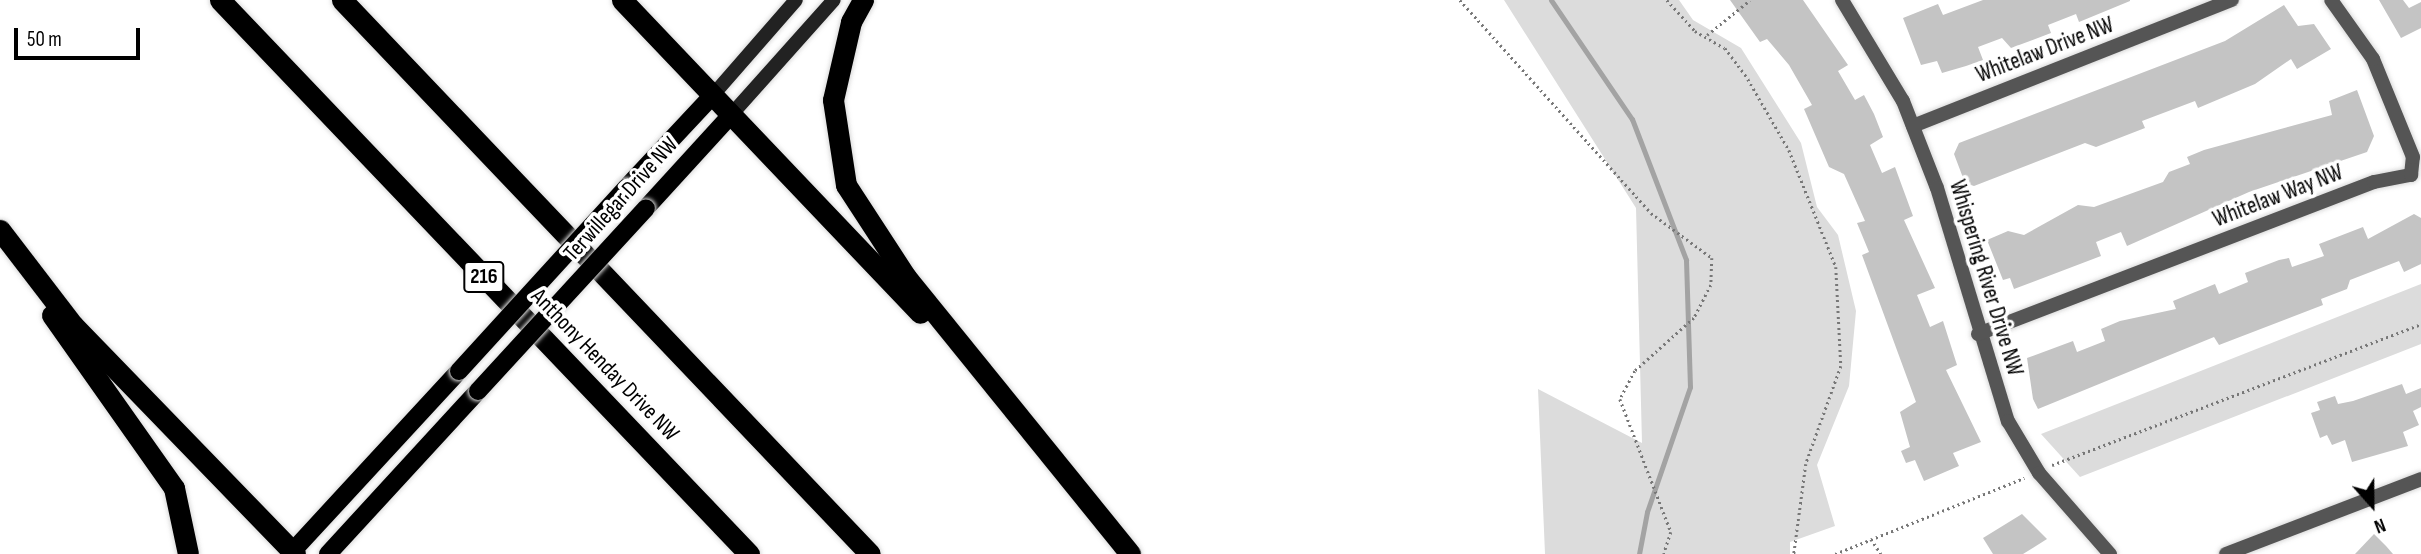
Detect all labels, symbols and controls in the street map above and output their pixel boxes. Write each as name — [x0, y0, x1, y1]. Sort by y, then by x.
street label: Whitelaw Drive NW — [1972, 11, 2118, 89]
scale bar — [18, 14, 144, 58]
text: 50 m — [27, 27, 62, 52]
street label: Terwillegar Drive NW — [558, 131, 684, 267]
street label: Whitelaw Way NW — [2209, 159, 2347, 233]
street label: Whispering River Drive NW — [1943, 177, 2029, 379]
road number: 216 — [463, 260, 505, 294]
street label: Anthony Henday Drive NW — [525, 283, 685, 447]
north arrow — [2337, 470, 2407, 540]
text: N — [2371, 513, 2389, 538]

